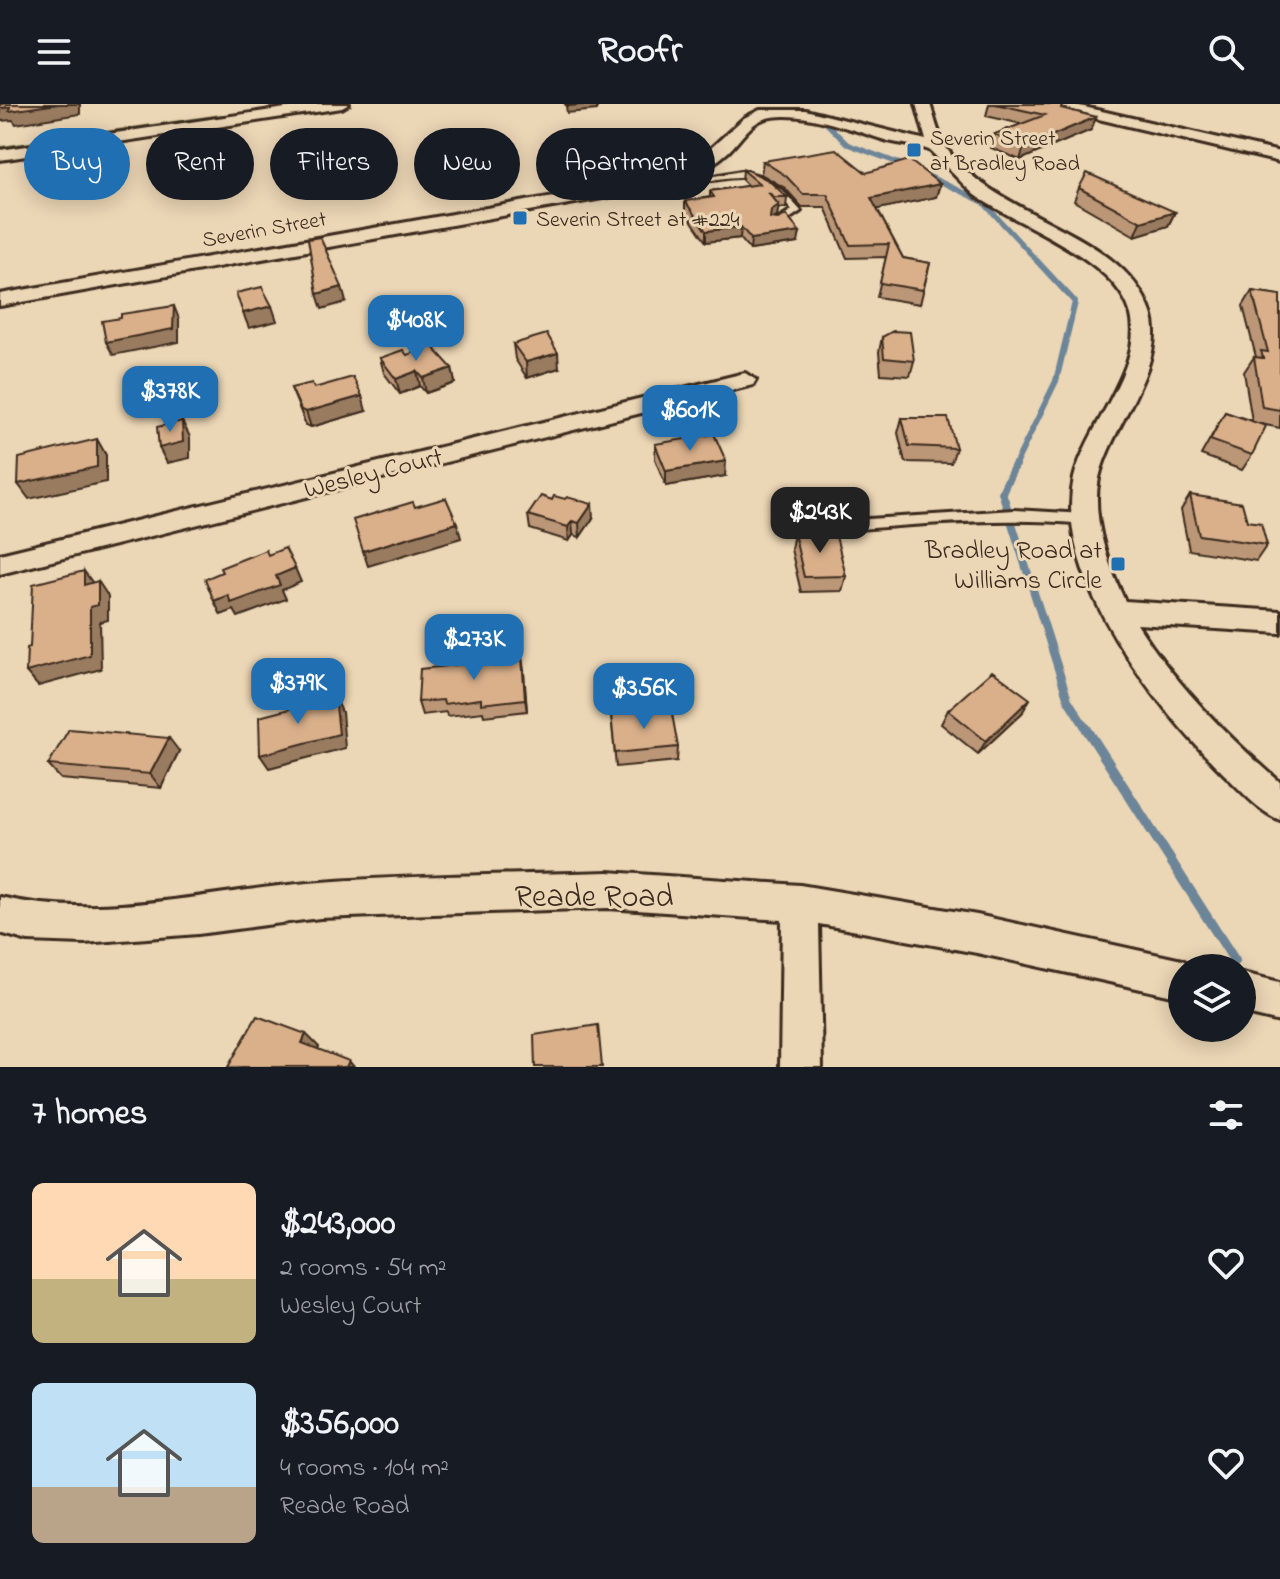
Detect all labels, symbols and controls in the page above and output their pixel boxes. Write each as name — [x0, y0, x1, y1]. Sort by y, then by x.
text: Roofr — [598, 26, 682, 79]
icon: menu — [32, 30, 76, 74]
icon: search — [1204, 30, 1248, 74]
place label: Severin Street at Bradley Road — [930, 124, 1080, 182]
chip: Buy — [24, 128, 130, 200]
chip: Rent — [146, 128, 254, 200]
chip: Filters — [270, 128, 398, 200]
chip: New — [414, 128, 520, 200]
chip: Apartment — [536, 128, 715, 200]
marker: Severin Street at Bradley Road — [905, 141, 923, 159]
street label: Severin Street — [200, 204, 330, 258]
place label: Severin Street at #224 — [536, 205, 740, 237]
marker: Severin Street at #224 — [511, 209, 529, 227]
pin: $408K — [360, 295, 472, 363]
text: $408K — [386, 302, 446, 340]
pin: $378K — [114, 366, 226, 434]
text: $378K — [140, 373, 200, 411]
pin: $601K — [634, 385, 746, 453]
text: $601K — [660, 392, 720, 430]
street label: Wesley Court — [301, 439, 447, 510]
pin: $243K — [764, 487, 876, 555]
text: $243K — [789, 494, 851, 532]
place label: Bradley Road at Williams Circle — [924, 533, 1102, 601]
marker: Bradley Road at Williams Circle — [1109, 555, 1127, 573]
pin: $273K — [418, 614, 530, 682]
text: $273K — [443, 621, 505, 659]
pin: $379K — [242, 658, 354, 726]
pin: $356K — [588, 663, 700, 731]
text: $379K — [269, 665, 327, 703]
text: $356K — [611, 670, 677, 708]
street label: Reade Road — [514, 875, 674, 922]
map controls — [1168, 954, 1256, 1042]
button: layers — [1168, 954, 1256, 1042]
text: 7 homes — [32, 1090, 147, 1140]
icon: filters — [1204, 1093, 1248, 1137]
text: $243,000 — [280, 1200, 395, 1250]
icon: home — [96, 1215, 192, 1311]
icon: heart — [1204, 1241, 1248, 1285]
text: 2 rooms · 54 m² — [280, 1250, 446, 1288]
text: Wesley Court — [280, 1288, 421, 1326]
text: $356,000 — [280, 1400, 399, 1450]
icon: home — [96, 1415, 192, 1511]
icon: heart — [1204, 1441, 1248, 1485]
text: 4 rooms · 104 m² — [280, 1450, 449, 1488]
text: Reade Road — [280, 1488, 409, 1526]

